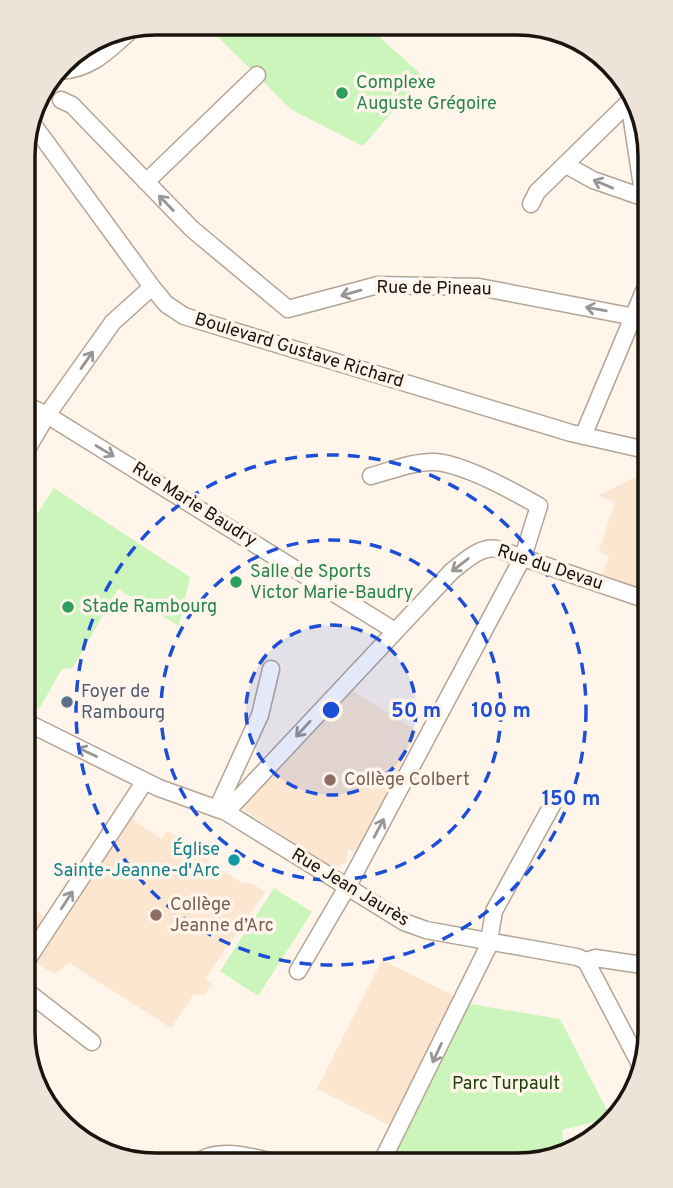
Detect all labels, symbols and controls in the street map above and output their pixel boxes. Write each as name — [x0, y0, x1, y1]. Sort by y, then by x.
place label: Complexe Auguste Grégoire — [356, 72, 497, 116]
marker: Complexe Auguste Grégoire — [334, 85, 350, 101]
one-way arrow — [592, 177, 614, 190]
one-way arrow — [157, 194, 174, 211]
street label: Rue de Pineau — [376, 276, 492, 302]
one-way arrow — [340, 287, 362, 300]
one-way arrow — [585, 302, 608, 315]
street label: Boulevard Gustave Richard — [192, 308, 406, 394]
one-way arrow — [80, 351, 94, 370]
one-way arrow — [95, 444, 115, 458]
street label: Rue Marie Baudry — [127, 457, 261, 553]
street label: Rue du Devau — [494, 540, 606, 596]
one-way arrow — [452, 557, 470, 572]
place label: Salle de Sports Victor Marie-Baudry — [250, 561, 413, 605]
marker: Salle de Sports Victor Marie-Baudry — [228, 574, 244, 590]
place label: Stade Rambourg — [82, 596, 217, 619]
marker: Stade Rambourg — [60, 599, 76, 615]
place label: Foyer de Rambourg — [81, 681, 165, 725]
marker: Foyer de Rambourg — [59, 694, 75, 710]
centre of rings — [319, 698, 343, 722]
text: 50 m — [391, 698, 441, 725]
text: 100 m — [471, 698, 531, 725]
one-way arrow — [295, 720, 311, 738]
one-way arrow — [77, 745, 98, 758]
place label: Collège Colbert — [344, 769, 470, 792]
marker: Collège Colbert — [322, 772, 338, 788]
text: 150 m — [542, 786, 600, 813]
one-way arrow — [372, 818, 386, 838]
place label: Église Sainte-Jeanne-d'Arc — [53, 837, 220, 883]
street label: Rue Jean Jaurès — [287, 844, 413, 932]
marker: Église Sainte-Jeanne-d'Arc — [226, 852, 242, 868]
one-way arrow — [59, 891, 74, 910]
place label: Collège Jeanne d’Arc — [170, 894, 274, 938]
marker: Collège Jeanne d’Arc — [148, 907, 164, 923]
one-way arrow — [429, 1042, 443, 1063]
park label: Parc Turpault — [452, 1073, 560, 1096]

